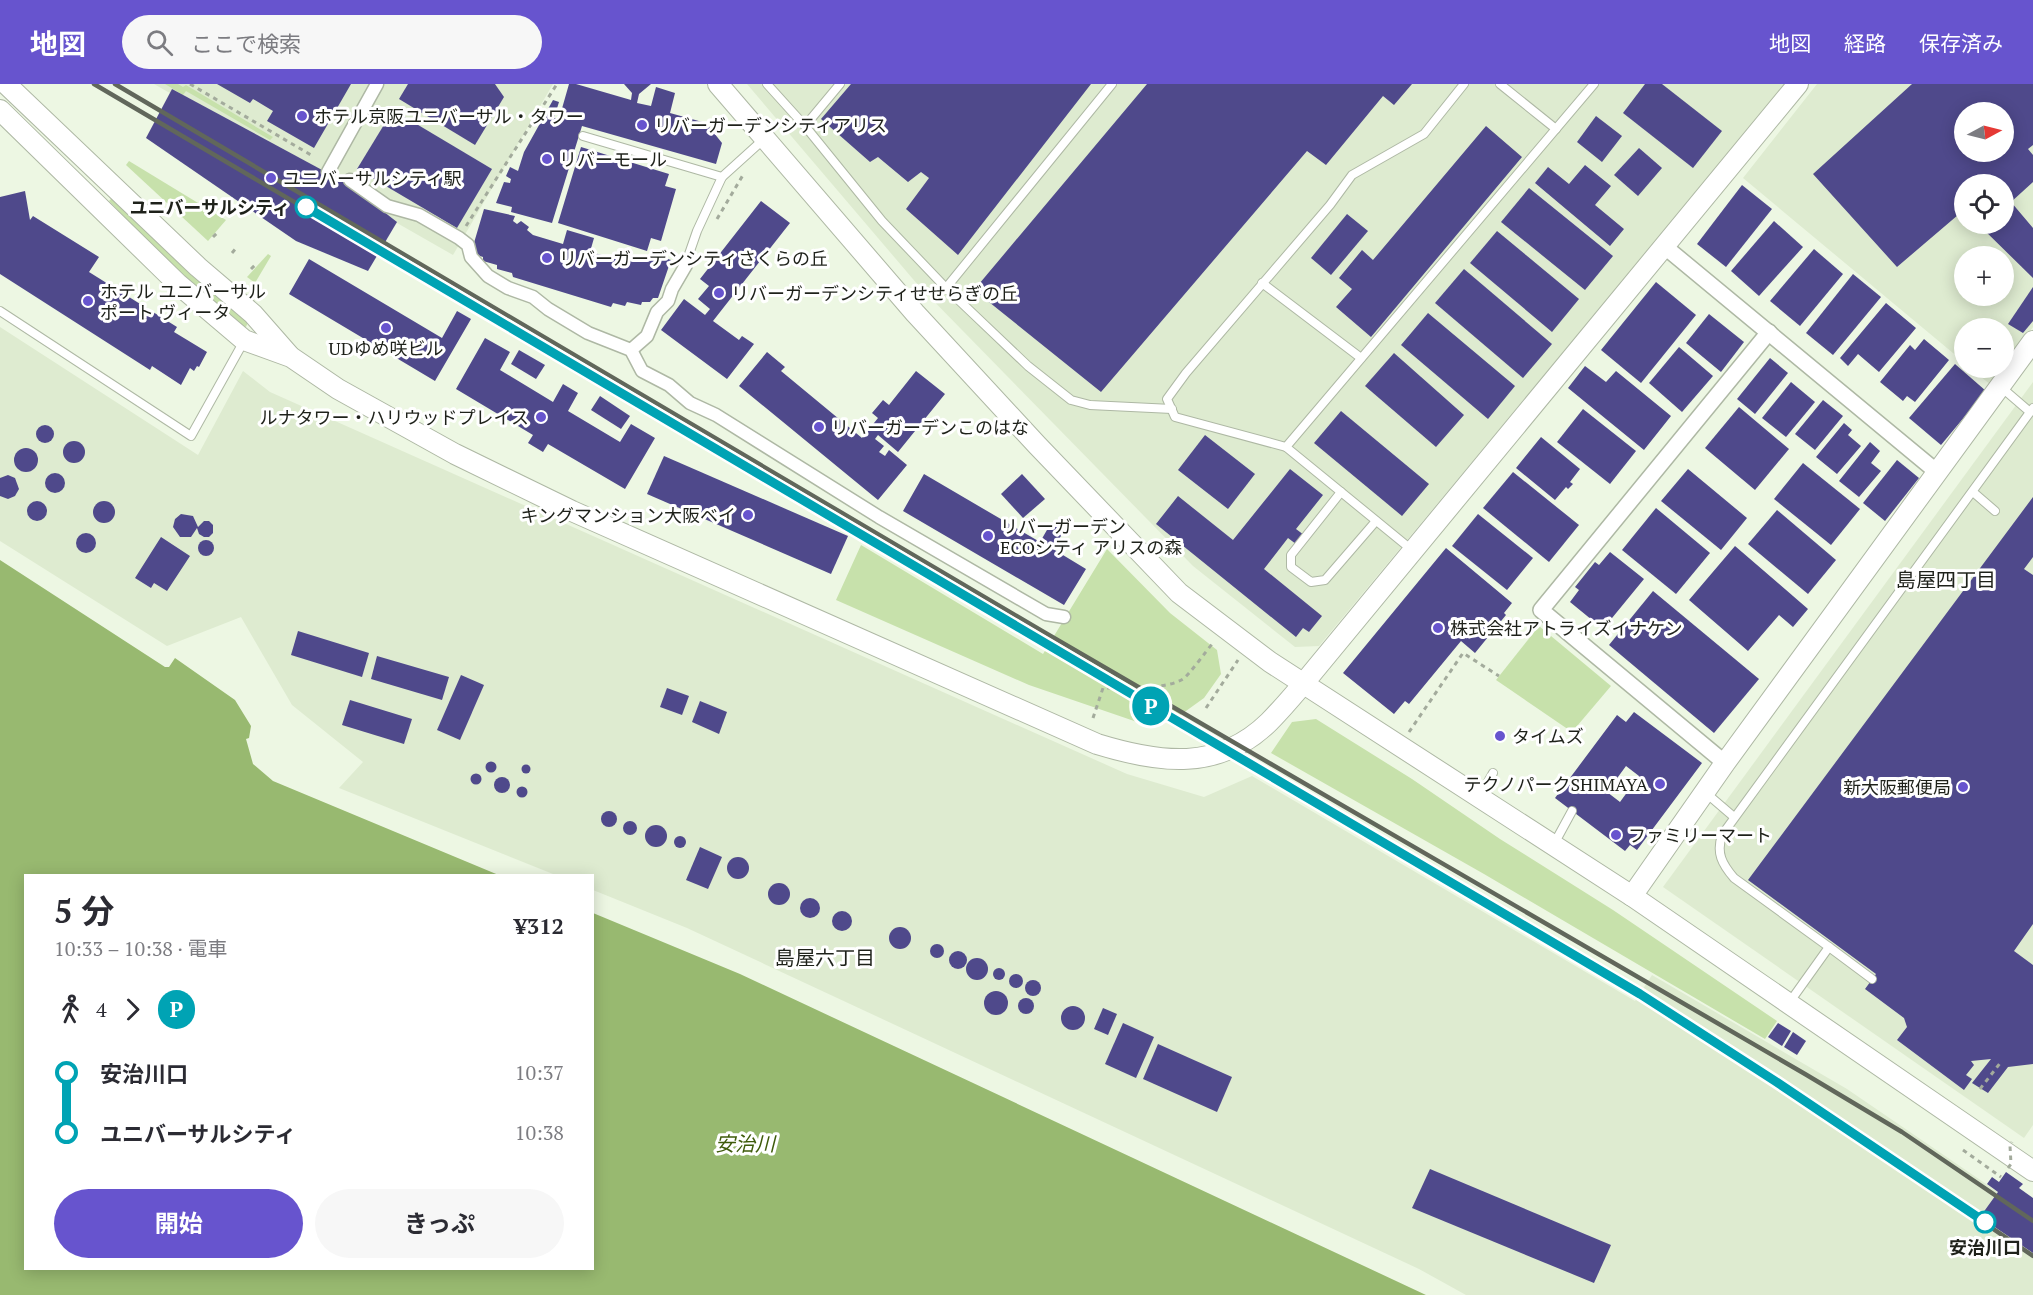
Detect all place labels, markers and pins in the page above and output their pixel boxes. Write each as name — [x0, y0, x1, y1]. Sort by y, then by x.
place label: ホテル京阪ユニバーサル・タワー — [314, 104, 584, 128]
marker: ホテル京阪ユニバーサル・タワー — [295, 109, 309, 123]
place label: リバーガーデンシティアリス — [654, 113, 887, 137]
marker: リバーガーデンシティアリス — [635, 118, 649, 132]
place label: リバーモール — [559, 147, 667, 171]
marker: リバーモール — [540, 152, 554, 166]
place label: ユニバーサルシティ駅 — [283, 166, 462, 190]
marker: ユニバーサルシティ駅 — [264, 171, 278, 185]
place label: ユニバーサルシティ — [129, 195, 290, 219]
marker: ユニバーサルシティ — [295, 196, 317, 218]
place label: リバーガーデンシティさくらの丘 — [559, 246, 828, 270]
marker: リバーガーデンシティさくらの丘 — [540, 251, 554, 265]
place label: ホテル ユニバーサル ポート ヴィータ — [100, 279, 266, 324]
place label: リバーガーデンシティせせらぎの丘 — [731, 281, 1018, 305]
marker: リバーガーデンシティせせらぎの丘 — [712, 286, 726, 300]
marker: ホテル ユニバーサル ポート ヴィータ — [81, 294, 95, 308]
marker: UDゆめ咲ビル — [379, 321, 393, 335]
place label: UDゆめ咲ビル — [329, 336, 443, 360]
place label: ルナタワー・ハリウッドプレイス — [260, 405, 529, 429]
marker: ルナタワー・ハリウッドプレイス — [534, 410, 548, 424]
place label: リバーガーデンこのはな — [831, 415, 1029, 439]
marker: リバーガーデンこのはな — [812, 420, 826, 434]
place label: キングマンション大阪ベイ — [521, 503, 736, 527]
marker: キングマンション大阪ベイ — [741, 508, 755, 522]
place label: リバーガーデン ECOシティ アリスの森 — [1000, 514, 1182, 559]
marker: リバーガーデン ECOシティ アリスの森 — [981, 529, 995, 543]
place label: 株式会社アトライズイナケン — [1450, 616, 1683, 640]
marker: 株式会社アトライズイナケン — [1431, 621, 1445, 635]
place label: タイムズ — [1512, 724, 1584, 748]
marker: タイムズ — [1493, 729, 1507, 743]
place label: テクノパークSHIMAYA — [1463, 772, 1649, 796]
place label: 新大阪郵便局 — [1843, 775, 1951, 799]
marker: テクノパークSHIMAYA — [1653, 777, 1667, 791]
marker: 新大阪郵便局 — [1956, 780, 1970, 794]
place label: ファミリーマート — [1628, 823, 1772, 847]
marker: ファミリーマート — [1609, 828, 1623, 842]
marker: 安治川口 — [1974, 1211, 1996, 1233]
place label: 安治川口 — [1949, 1235, 2021, 1259]

